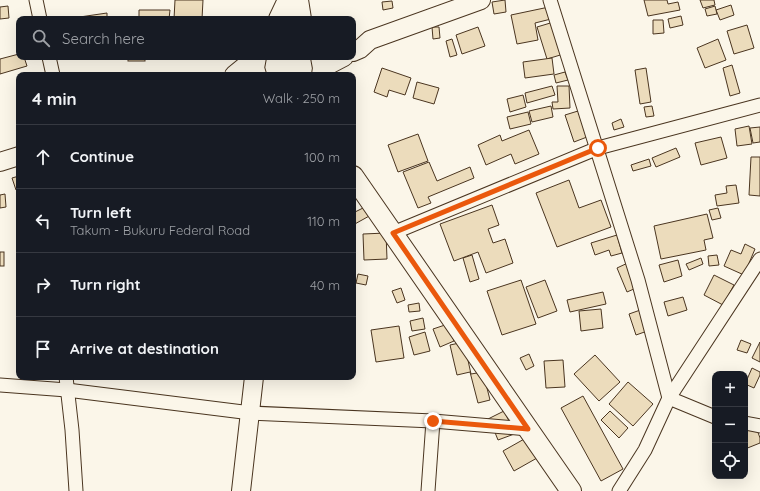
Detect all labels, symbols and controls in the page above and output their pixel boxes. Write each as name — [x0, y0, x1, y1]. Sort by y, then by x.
search box — [16, 16, 356, 60]
icon: search — [30, 27, 52, 49]
text: Search here — [62, 29, 145, 48]
text: 4 min — [32, 88, 77, 109]
text: Walk · 250 m — [263, 90, 340, 106]
route start — [589, 139, 607, 157]
icon: ahead — [32, 146, 54, 168]
text: Continue — [70, 147, 134, 166]
text: 100 m — [304, 149, 340, 165]
text: Turn left — [70, 203, 132, 222]
icon: left — [32, 210, 54, 232]
text: 110 m — [307, 213, 340, 229]
text: Takum - Bukuru Federal Road — [70, 222, 250, 238]
icon: right — [32, 274, 54, 296]
text: Turn right — [70, 275, 141, 294]
text: 40 m — [310, 277, 340, 293]
icon: arrive — [32, 338, 54, 360]
text: Arrive at destination — [70, 339, 219, 358]
map controls — [712, 371, 748, 479]
button: + — [712, 371, 748, 407]
button: − — [712, 407, 748, 443]
route end — [424, 412, 442, 430]
button: locate — [712, 443, 748, 479]

